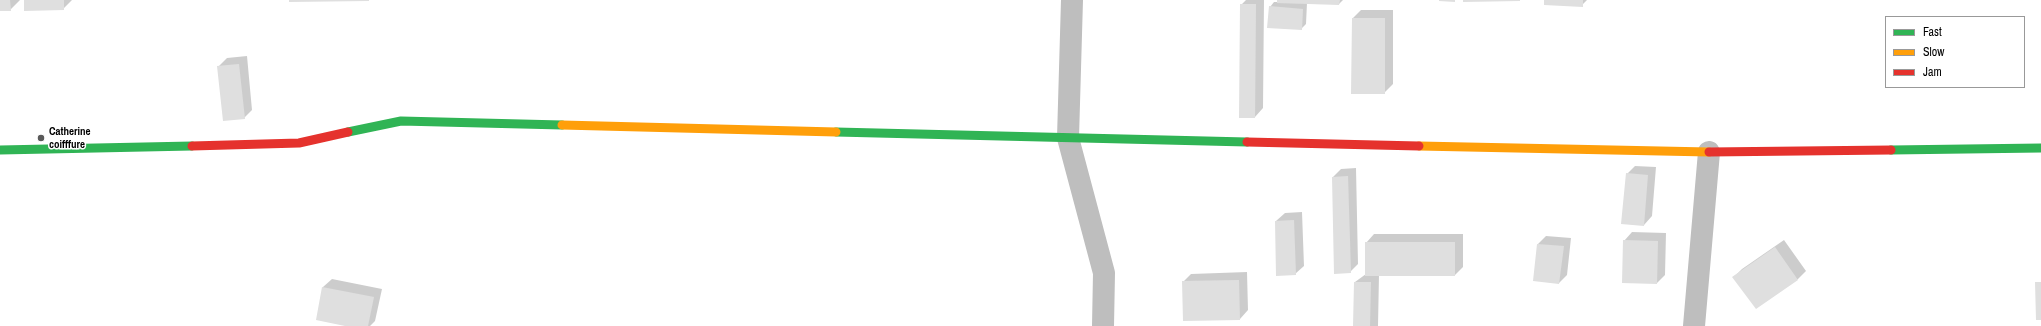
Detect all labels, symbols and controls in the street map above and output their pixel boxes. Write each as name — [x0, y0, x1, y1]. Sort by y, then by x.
legend — [1885, 16, 2025, 88]
text: Fast — [1923, 24, 1942, 40]
text: Slow — [1923, 44, 1944, 60]
text: Jam — [1923, 64, 1942, 80]
place label: Catherine coifffure — [49, 125, 91, 151]
marker: Catherine coifffure — [36, 133, 46, 143]

